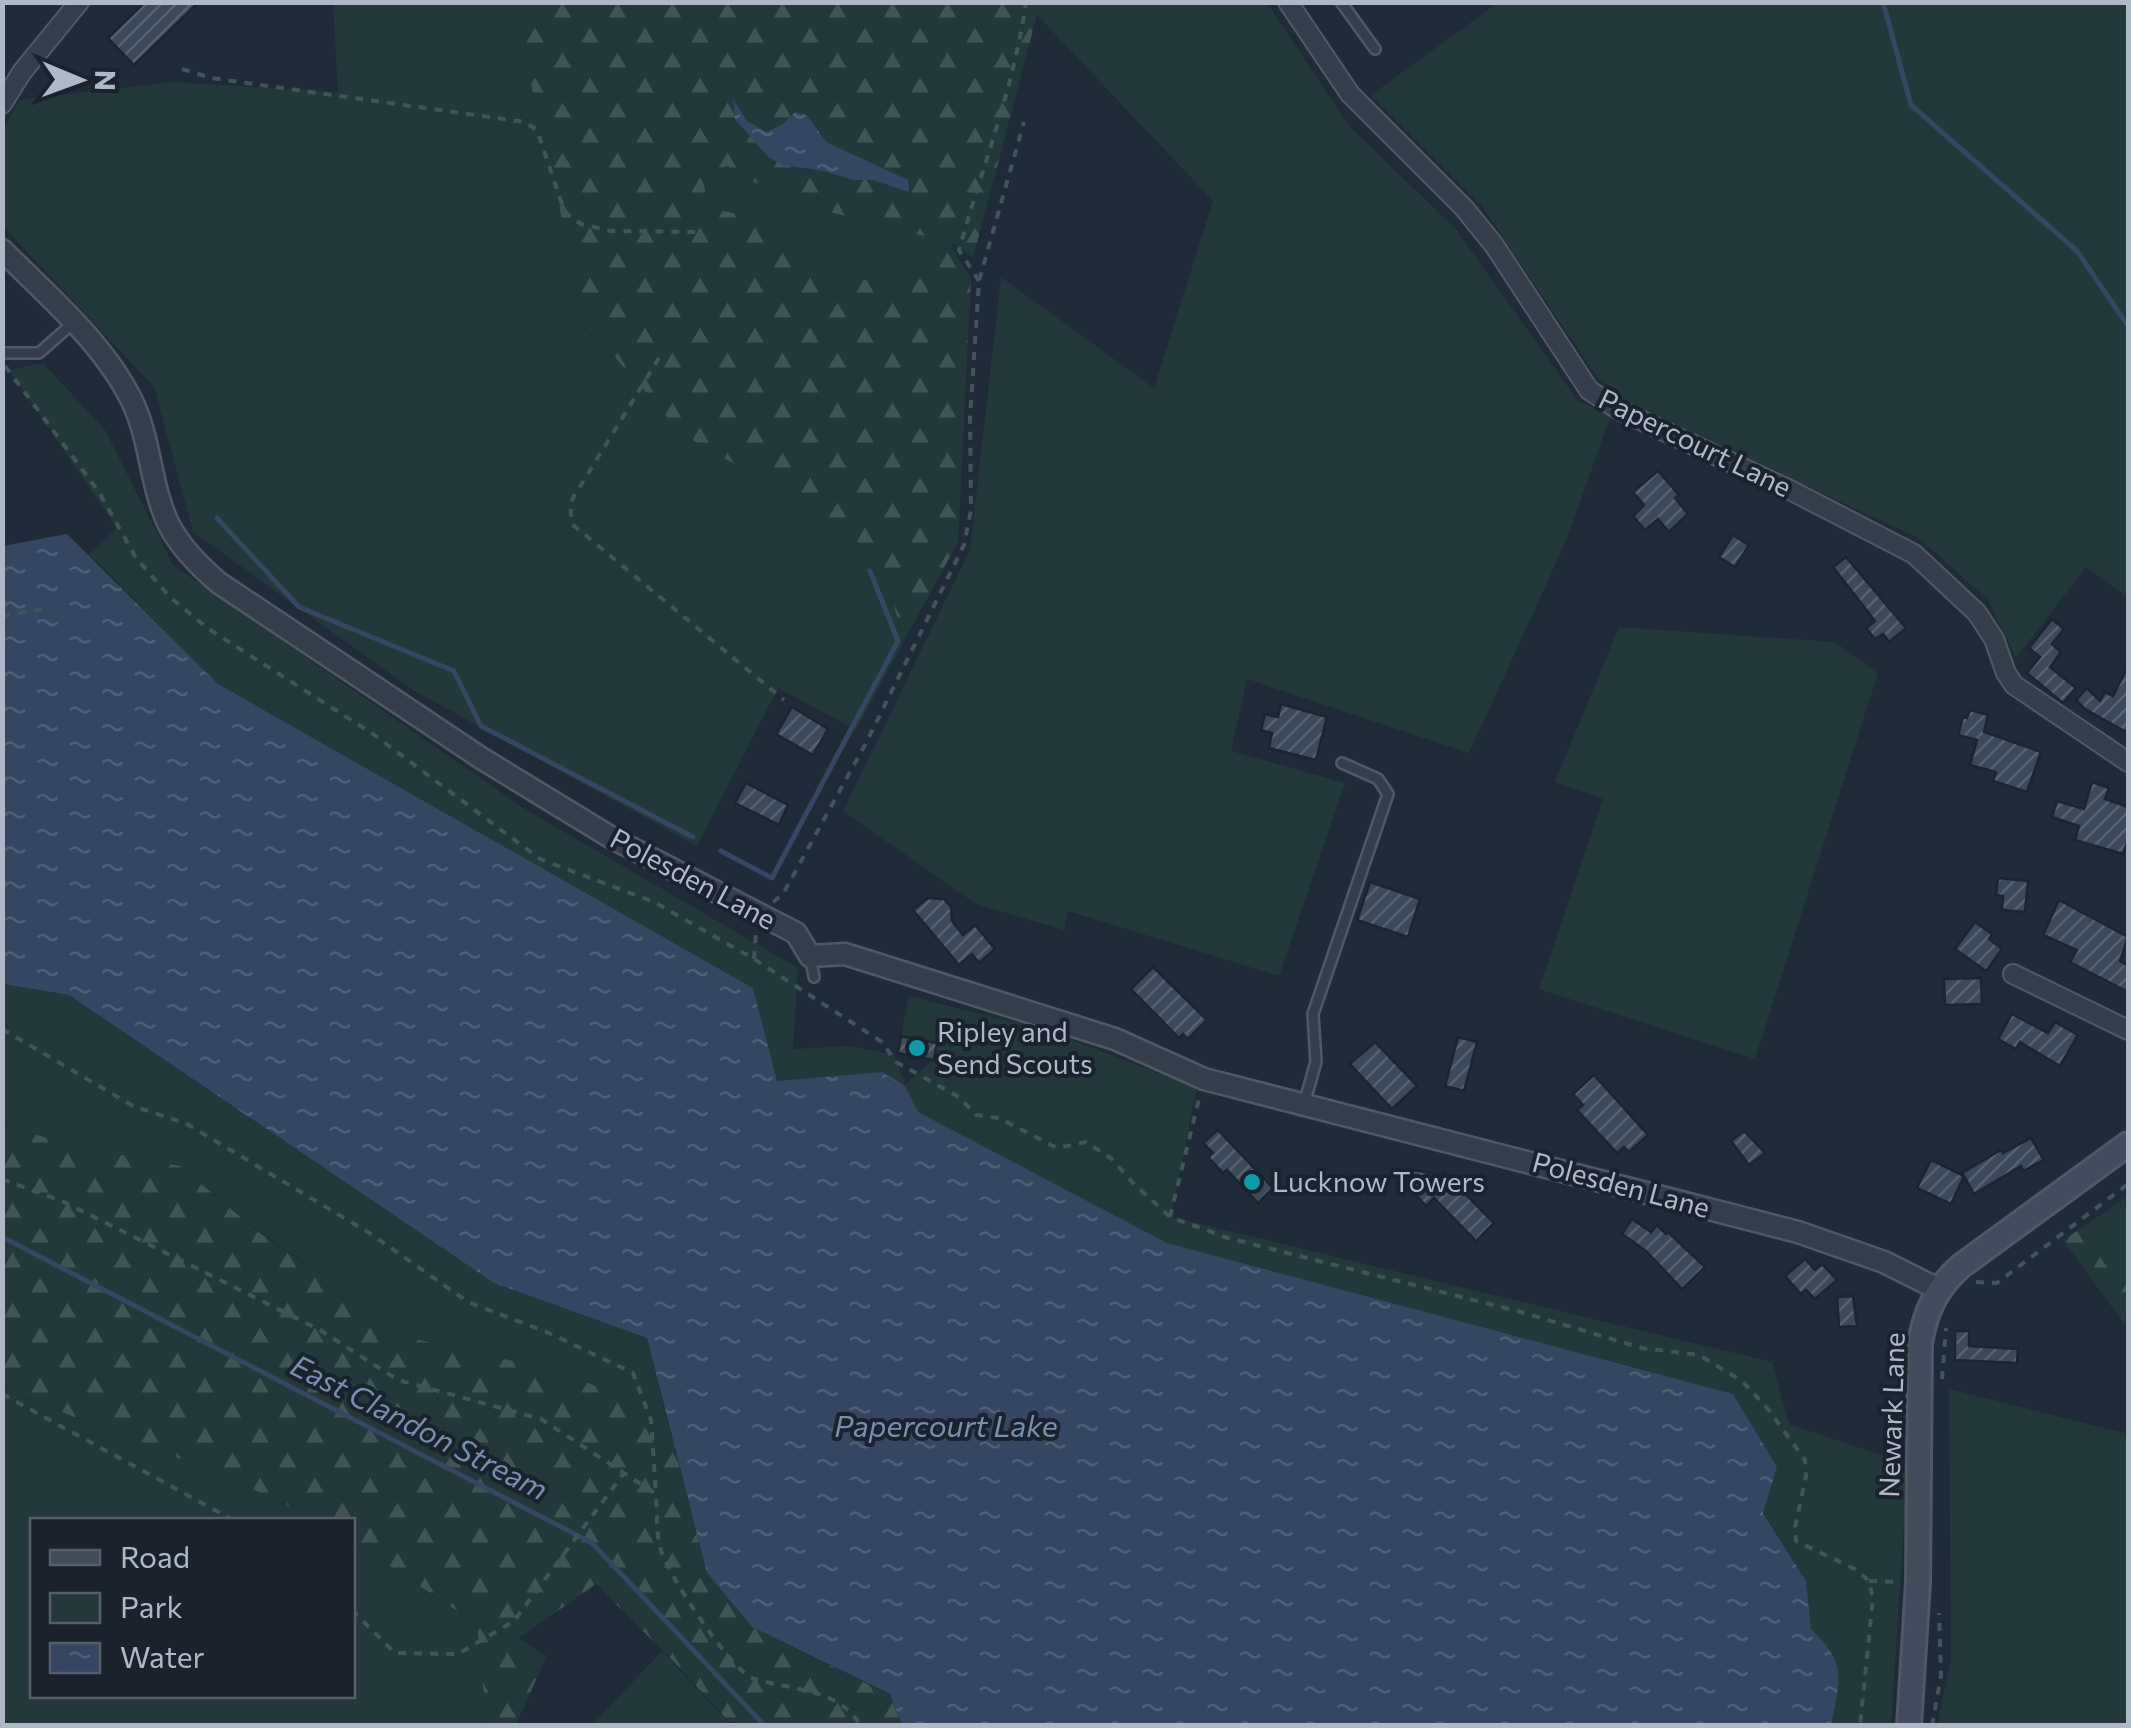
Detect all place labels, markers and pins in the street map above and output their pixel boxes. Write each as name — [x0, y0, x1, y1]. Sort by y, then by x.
place label: Ripley and Send Scouts — [937, 1014, 1093, 1080]
marker: Ripley and Send Scouts — [906, 1037, 928, 1059]
place label: Lucknow Towers — [1272, 1164, 1485, 1198]
marker: Lucknow Towers — [1241, 1171, 1263, 1193]

